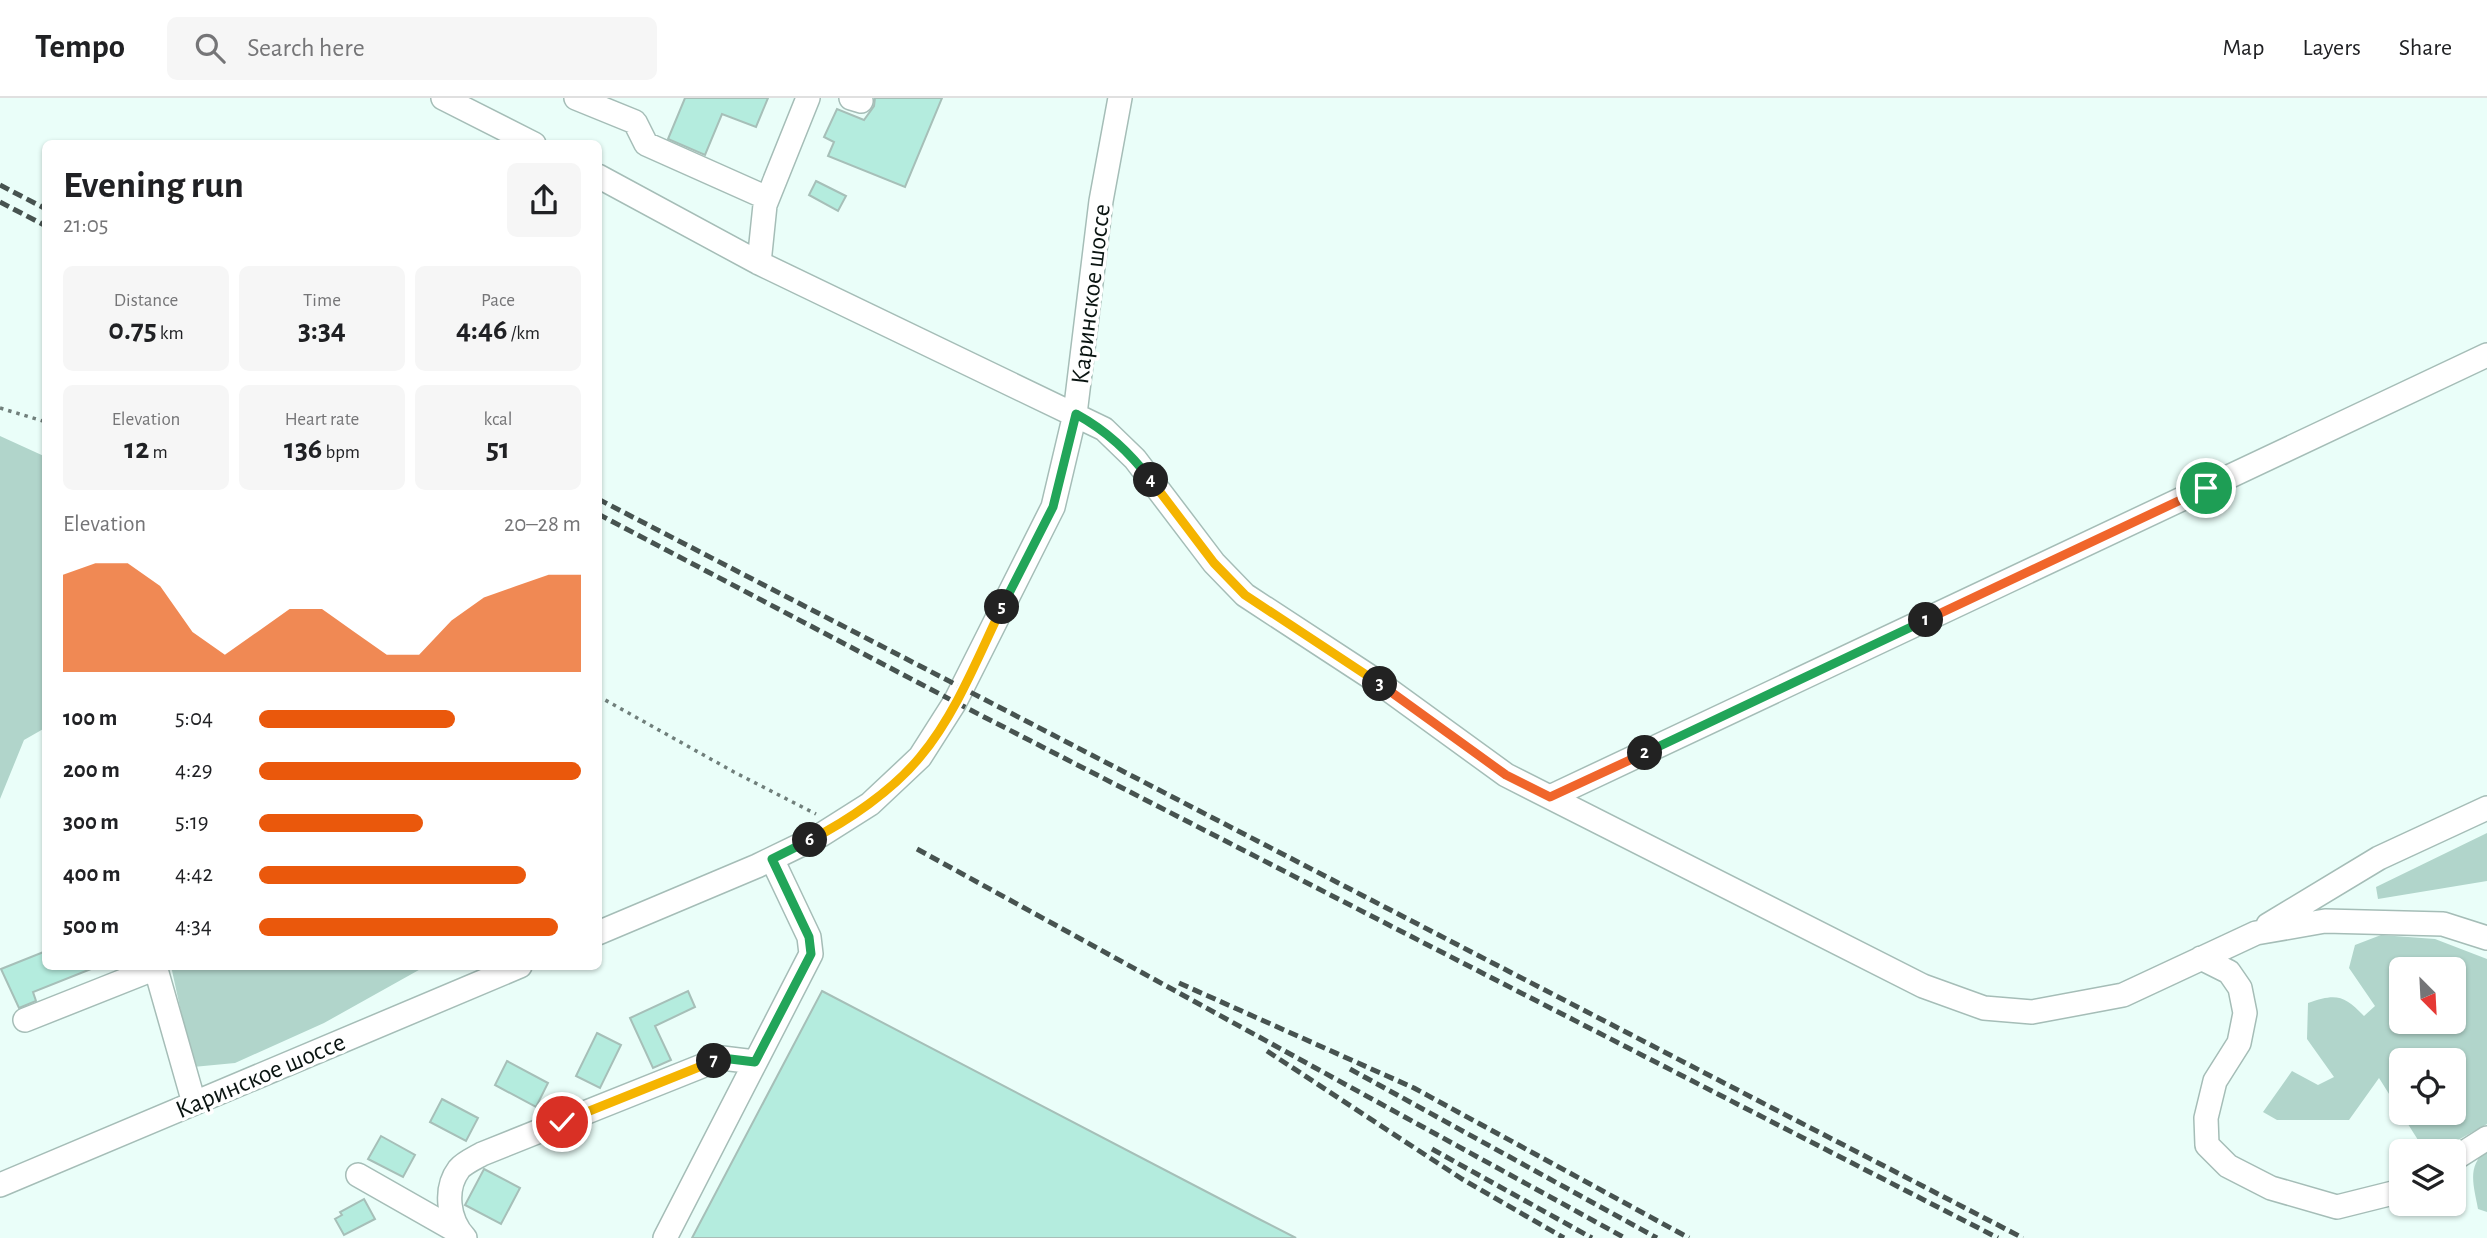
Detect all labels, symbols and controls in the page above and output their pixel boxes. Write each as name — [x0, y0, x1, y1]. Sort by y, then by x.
search box — [167, 17, 657, 80]
icon: search — [191, 29, 229, 67]
text: Tempo — [35, 31, 125, 64]
text: Search here — [247, 35, 365, 61]
text: Map — [2222, 36, 2264, 60]
text: Layers — [2302, 36, 2361, 60]
text: Share — [2399, 36, 2452, 60]
button: share — [507, 163, 581, 237]
text: Evening run — [63, 167, 244, 205]
street label: Каринское шоссе — [1067, 202, 1115, 386]
text: 21:05 — [63, 214, 108, 237]
text: Distance — [114, 291, 178, 310]
text: Time — [303, 291, 341, 310]
text: Pace — [481, 291, 515, 310]
text: 0.75 — [108, 315, 157, 345]
text: 3:34 — [298, 315, 346, 345]
text: 4:46 — [456, 315, 508, 345]
text: km — [157, 324, 184, 343]
text: /km — [508, 324, 540, 343]
text: Elevation — [112, 410, 180, 429]
text: Heart rate — [285, 410, 359, 429]
text: kcal — [484, 410, 512, 429]
text: 12 — [124, 434, 149, 464]
text: 136 — [284, 434, 322, 464]
text: 51 — [486, 434, 510, 464]
text: m — [149, 443, 168, 462]
text: bpm — [322, 443, 360, 462]
pin — [2176, 458, 2236, 518]
pin: 4 — [1134, 462, 1168, 498]
icon: arrive — [2187, 469, 2225, 507]
text: 4 — [1146, 470, 1155, 489]
text: Elevation — [63, 513, 146, 536]
text: 20–28 m — [504, 513, 581, 536]
pin: 5 — [984, 589, 1020, 624]
text: 5 — [997, 597, 1006, 616]
pin: 1 — [1909, 602, 1944, 638]
text: 1 — [1922, 610, 1929, 629]
pin: 3 — [1362, 666, 1398, 702]
text: 3 — [1375, 674, 1384, 693]
text: 100 m — [63, 707, 117, 730]
text: 5:04 — [175, 707, 213, 730]
pin: 2 — [1628, 736, 1662, 770]
text: 2 — [1640, 743, 1649, 762]
text: 200 m — [63, 759, 120, 782]
text: 4:29 — [175, 759, 213, 782]
text: 300 m — [63, 811, 119, 834]
text: 5:19 — [175, 811, 209, 834]
pin: 6 — [792, 822, 828, 858]
text: 6 — [805, 830, 814, 849]
text: 400 m — [63, 863, 121, 886]
text: 4:42 — [175, 863, 213, 886]
text: 500 m — [63, 915, 119, 938]
text: 4:34 — [175, 915, 212, 938]
north arrow — [2389, 957, 2466, 1034]
map controls — [2389, 957, 2466, 1216]
street label: Каринское шоссе — [172, 1028, 349, 1123]
pin: 7 — [696, 1044, 732, 1079]
button: locate — [2389, 1048, 2466, 1125]
text: 7 — [709, 1051, 718, 1070]
pin — [532, 1092, 592, 1152]
icon: check — [543, 1103, 581, 1141]
button: layers — [2389, 1139, 2466, 1216]

